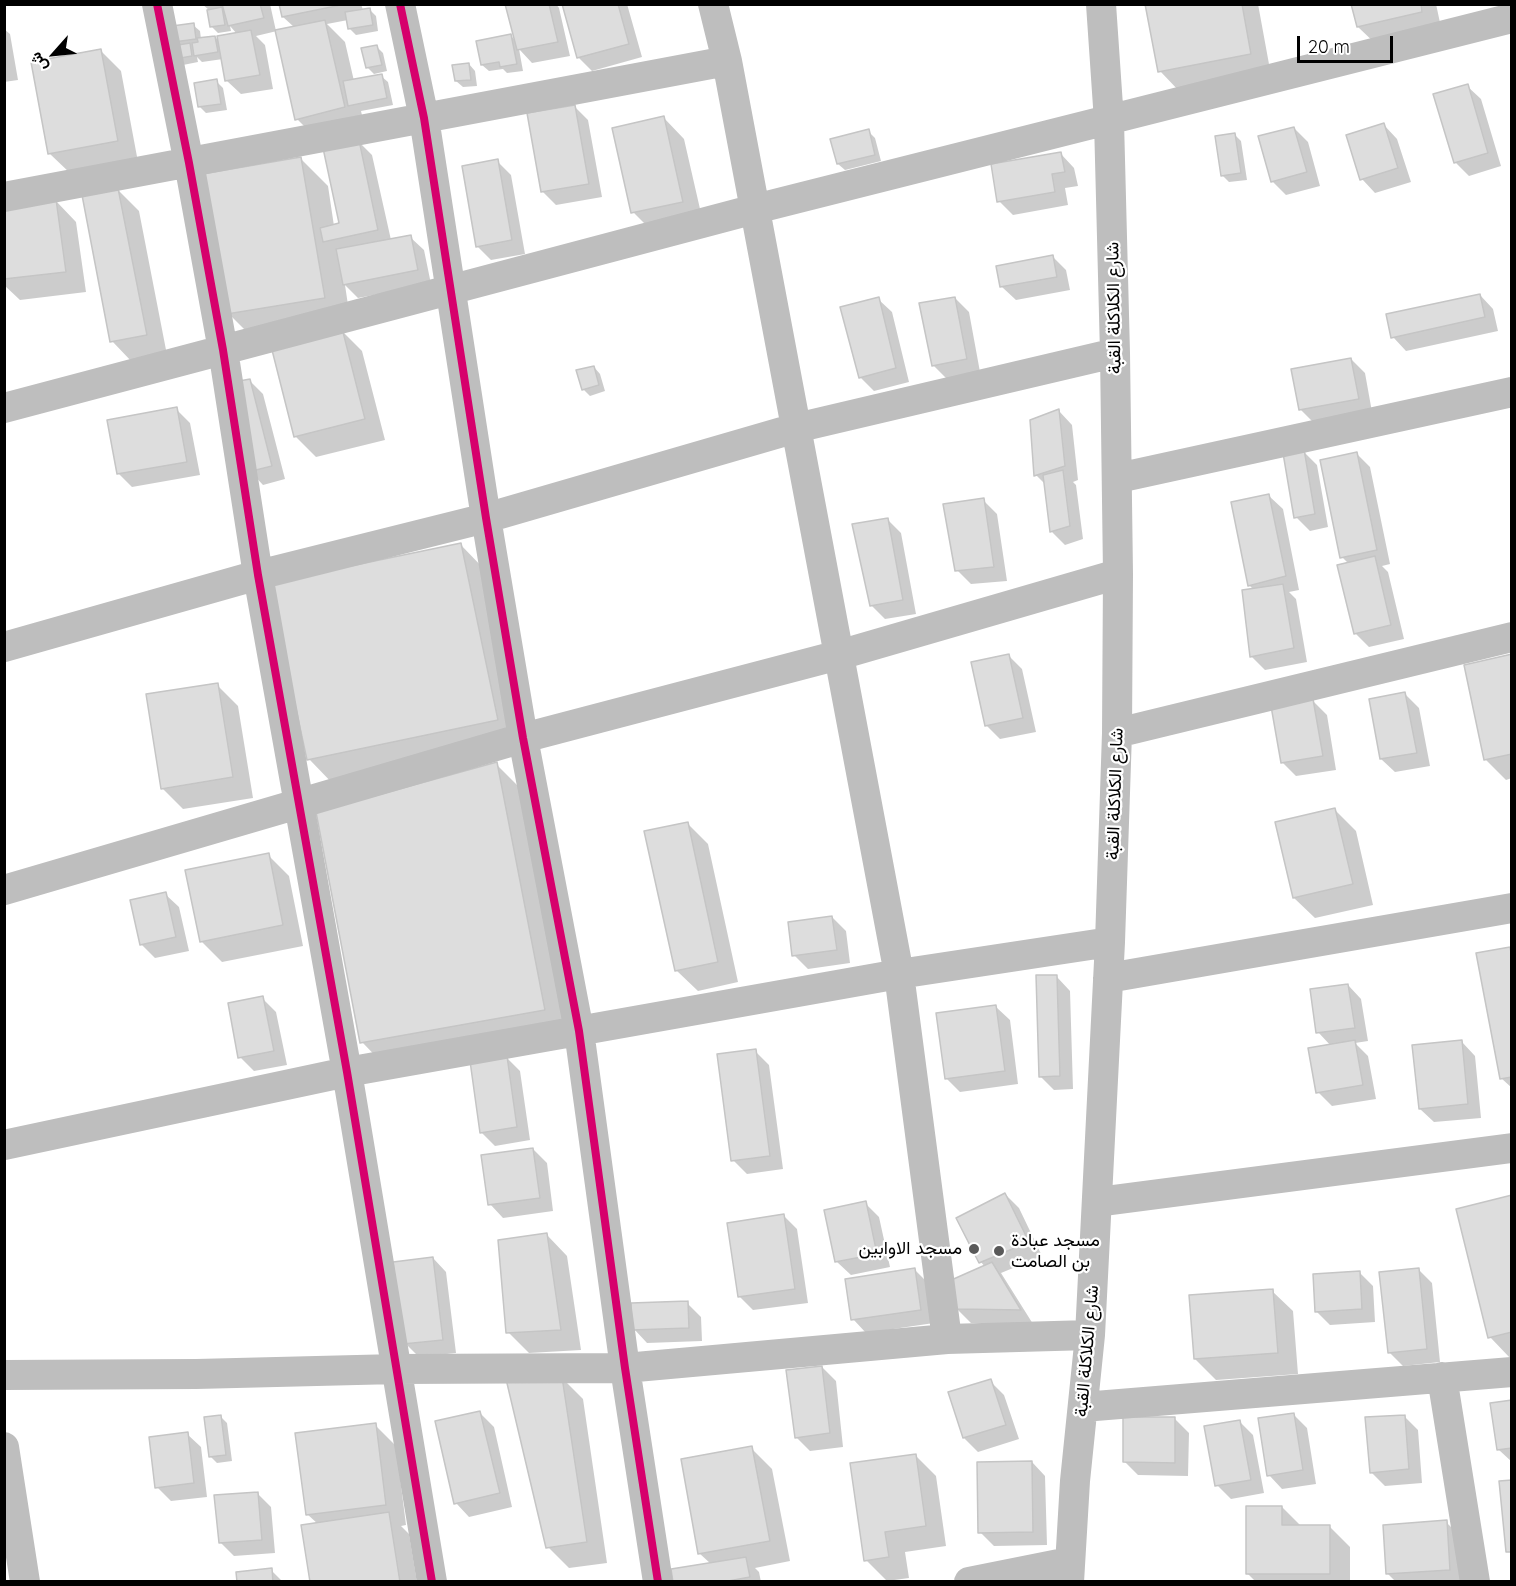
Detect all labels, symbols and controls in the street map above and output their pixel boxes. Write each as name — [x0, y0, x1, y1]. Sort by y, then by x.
north arrow — [24, 24, 84, 84]
scale bar — [1300, 24, 1396, 62]
text: 20 m — [1308, 35, 1350, 58]
text: ش — [25, 49, 51, 75]
street label: شارع الكلاكلة القبة — [1102, 242, 1126, 374]
street label: شارع الكلاكلة القبة — [1102, 727, 1128, 861]
place label: مسجد عبادة بن الصامت — [1011, 1230, 1100, 1272]
place label: مسجد الاوابين — [858, 1238, 962, 1260]
marker: مسجد الاوابين — [967, 1242, 981, 1256]
marker: مسجد عبادة بن الصامت — [992, 1244, 1006, 1258]
street label: شارع الكلاكلة القبة — [1070, 1284, 1104, 1418]

